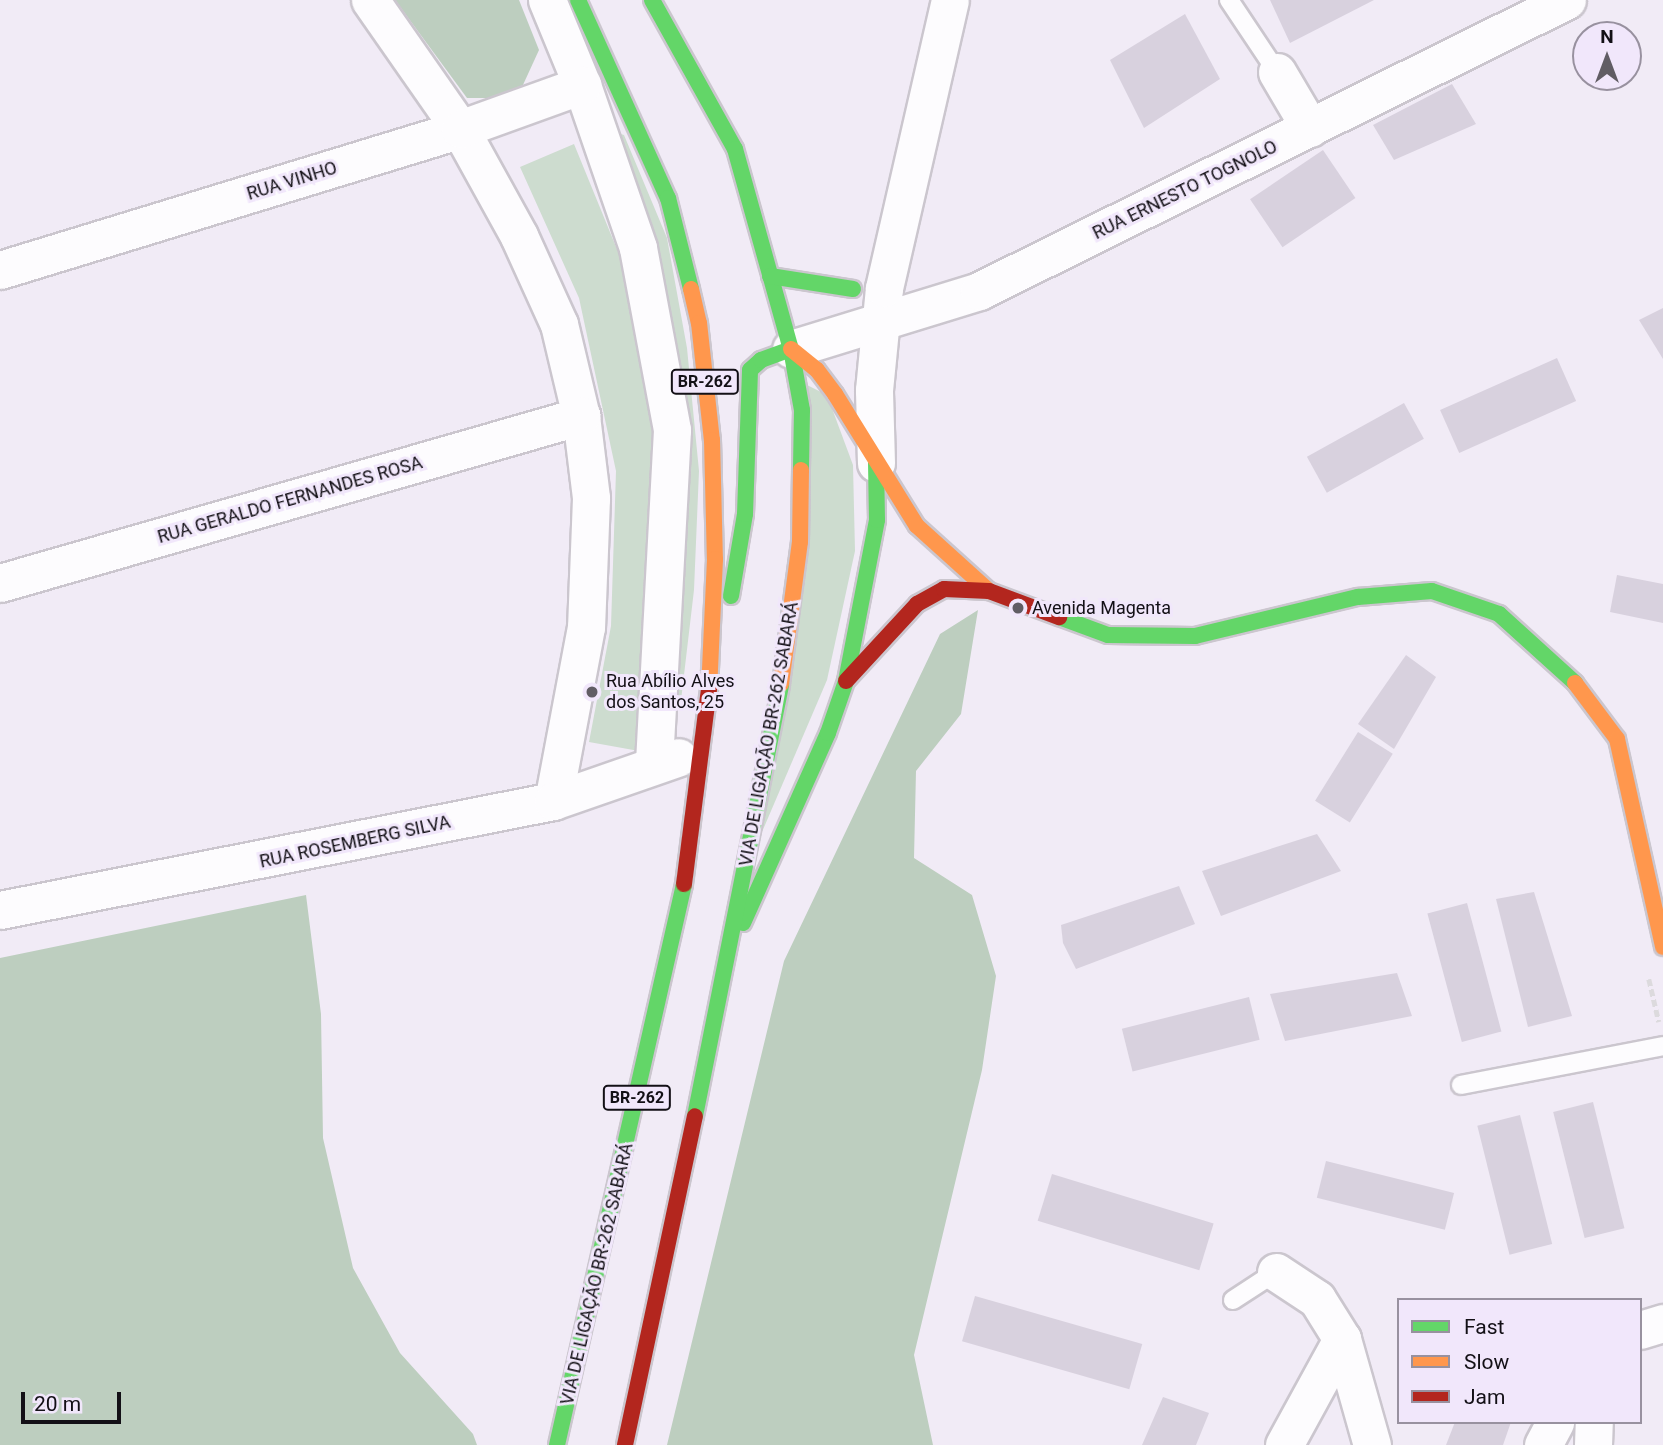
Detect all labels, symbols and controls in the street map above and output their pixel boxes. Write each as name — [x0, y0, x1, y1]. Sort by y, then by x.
north arrow — [1572, 21, 1642, 91]
text: N — [1600, 25, 1614, 48]
street label: RUA ERNESTO TOGNOLO — [1089, 136, 1281, 244]
street label: RUA VINHO — [244, 157, 340, 205]
road number: BR-262 — [670, 370, 740, 394]
street label: RUA GERALDO FERNANDES ROSA — [155, 452, 425, 548]
place label: Avenida Magenta — [1032, 597, 1171, 619]
street label: VIA DE LIGAÇÃO BR-262 SABARÁ — [735, 600, 803, 868]
marker: Avenida Magenta — [1010, 600, 1026, 616]
place label: Rua Abílio Alves dos Santos, 25 — [606, 671, 735, 714]
marker: Rua Abílio Alves dos Santos, 25 — [584, 684, 600, 700]
street label: RUA ROSEMBERG SILVA — [258, 811, 452, 873]
road number: BR-262 — [602, 1086, 672, 1110]
street label: VIA DE LIGAÇÃO BR-262 SABARÁ — [556, 1141, 638, 1407]
legend — [1397, 1298, 1642, 1424]
text: Fast — [1464, 1315, 1504, 1339]
text: Slow — [1464, 1350, 1509, 1374]
scale bar — [24, 1378, 124, 1422]
text: Jam — [1464, 1385, 1505, 1409]
text: 20 m — [34, 1392, 81, 1416]

